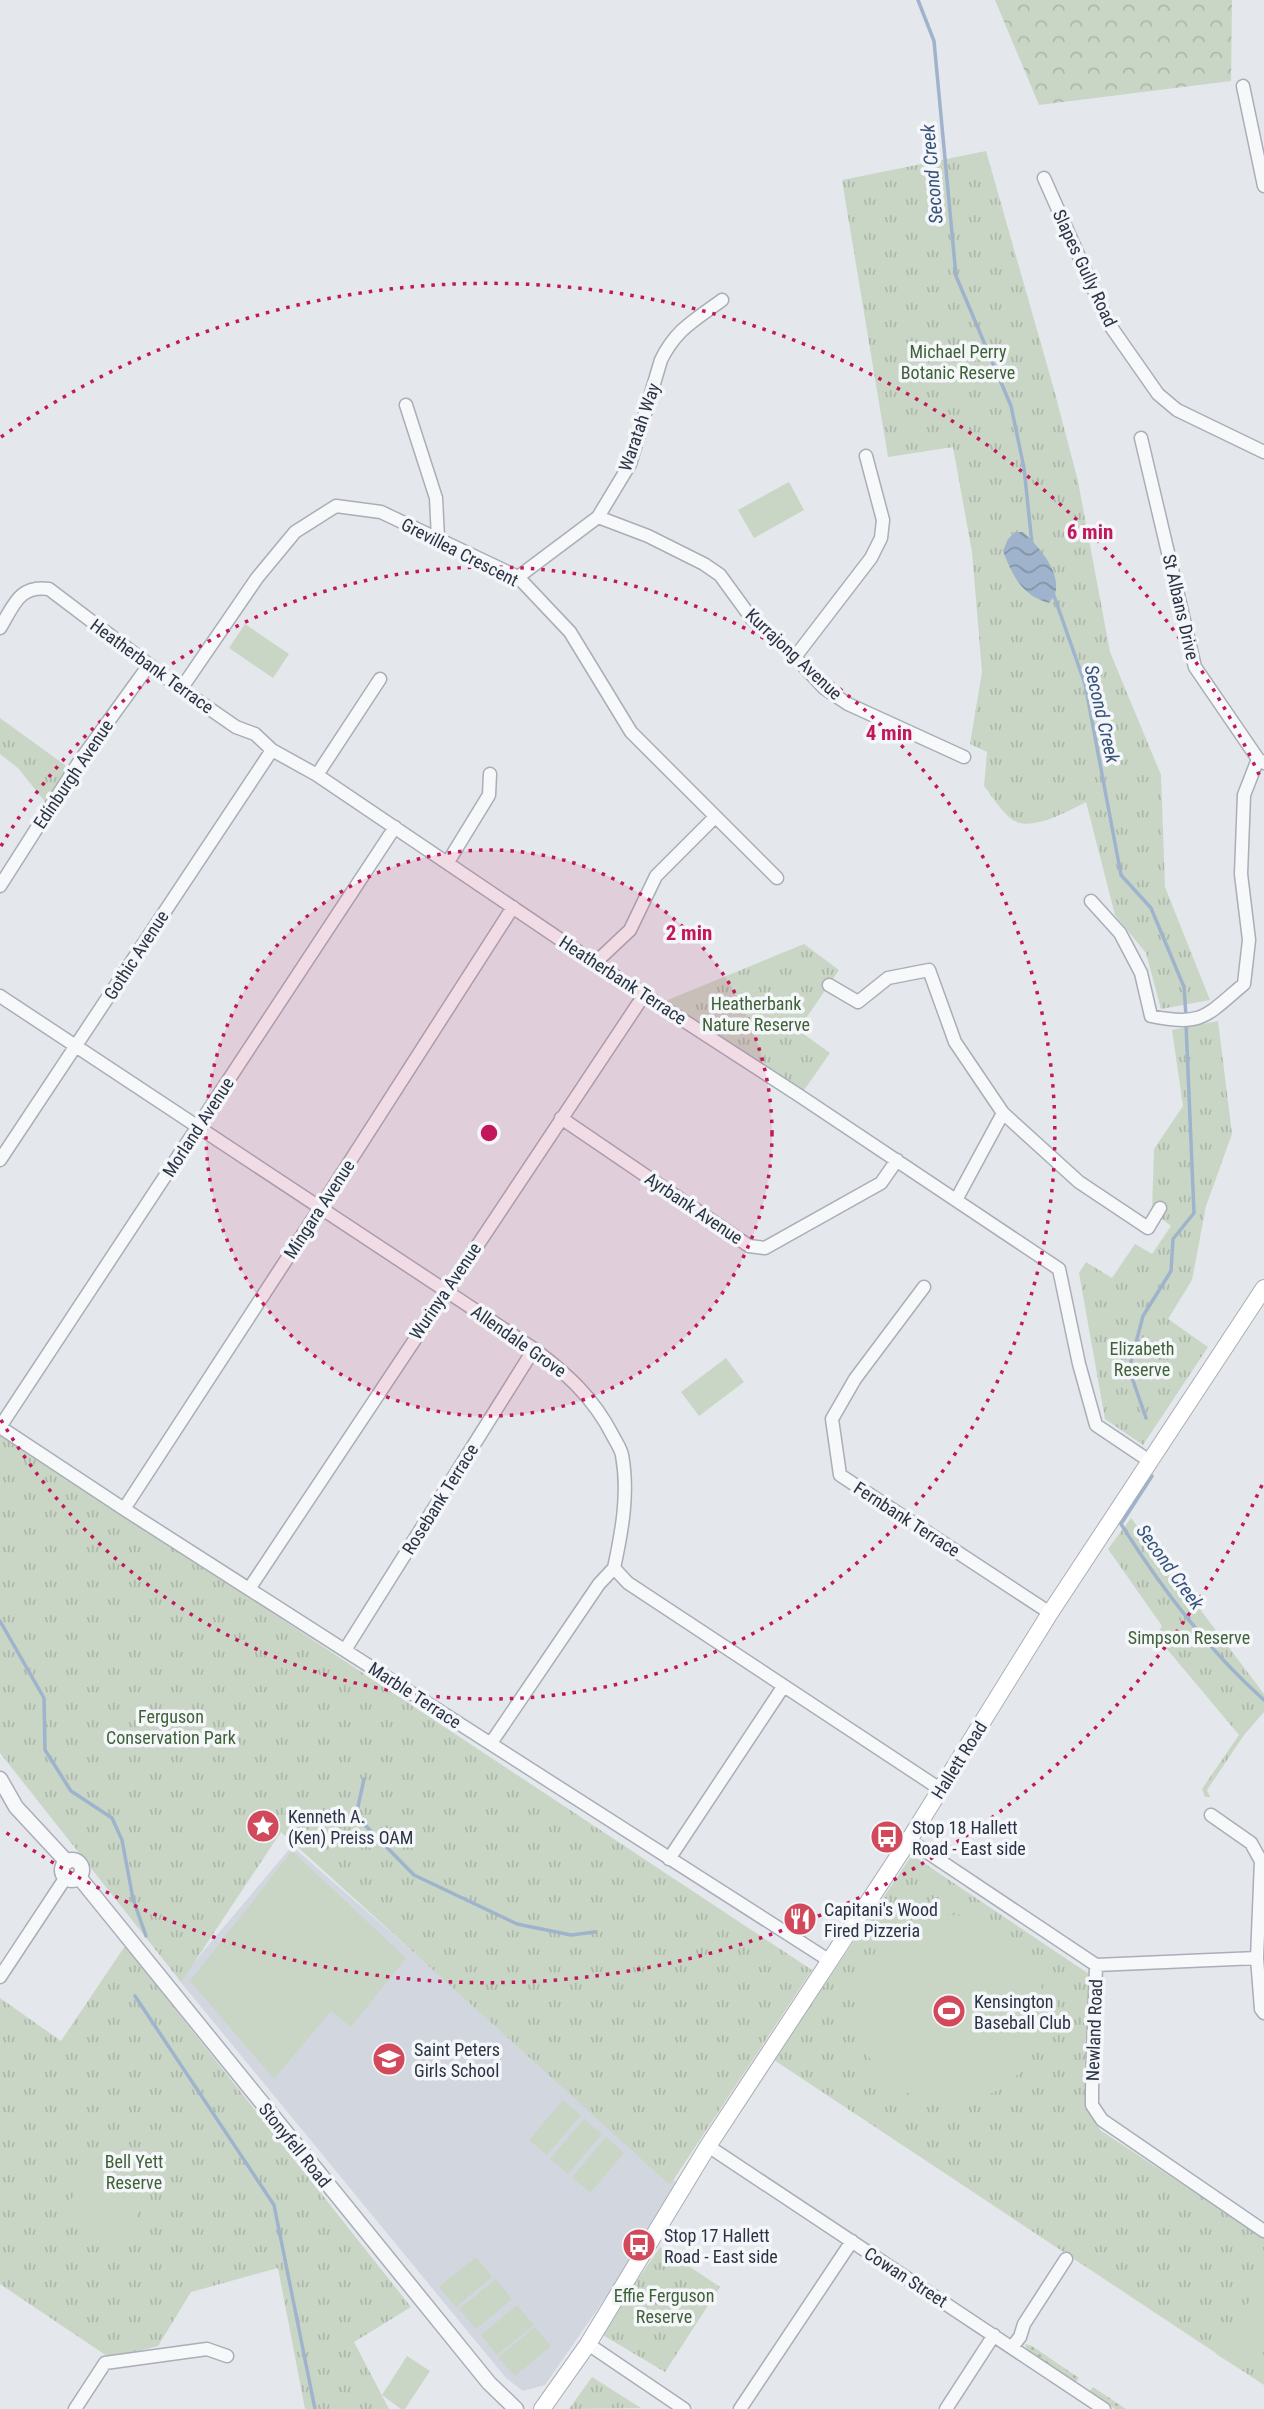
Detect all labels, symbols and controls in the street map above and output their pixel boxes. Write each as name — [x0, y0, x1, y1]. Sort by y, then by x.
water label: Second Creek — [916, 123, 948, 225]
street label: Slapes Gully Road — [1049, 206, 1121, 330]
park label: Michael Perry Botanic Reserve — [901, 341, 1015, 383]
street label: Waratah Way — [614, 380, 664, 474]
street label: Grevillea Crescent — [398, 513, 522, 591]
text: 6 min — [1067, 520, 1113, 544]
street label: St Albans Drive — [1159, 552, 1203, 662]
street label: Kurrajong Avenue — [741, 604, 847, 704]
street label: Heatherbank Terrace — [86, 614, 218, 718]
water label: Second Creek — [1080, 663, 1125, 766]
street label: Edinburgh Avenue — [29, 715, 117, 833]
text: 4 min — [866, 721, 912, 745]
street label: Gothic Avenue — [99, 906, 173, 1004]
text: 2 min — [666, 921, 712, 945]
street label: Heatherbank Terrace — [556, 931, 690, 1029]
park label: Heatherbank Nature Reserve — [702, 993, 810, 1035]
street label: Morland Avenue — [158, 1073, 238, 1181]
centre of rings — [477, 1121, 501, 1145]
street label: Mingara Avenue — [279, 1156, 359, 1262]
street label: Ayrbank Avenue — [641, 1168, 747, 1248]
street label: Wurinya Avenue — [405, 1238, 485, 1344]
street label: Allendale Grove — [468, 1301, 570, 1381]
park label: Elizabeth Reserve — [1109, 1338, 1175, 1380]
street label: Rosebank Terrace — [398, 1440, 482, 1558]
street label: Fernbank Terrace — [850, 1477, 964, 1561]
water label: Second Creek — [1131, 1520, 1209, 1615]
park label: Simpson Reserve — [1128, 1627, 1250, 1648]
street label: Marble Terrace — [365, 1657, 465, 1733]
park label: Ferguson Conservation Park — [106, 1706, 236, 1748]
street label: Hallett Road — [927, 1717, 991, 1803]
place label: Kenneth A. (Ken) Preiss OAM — [288, 1806, 413, 1849]
place icon: Kenneth A. (Ken) Preiss OAM — [244, 1807, 282, 1845]
place label: Stop 18 Hallett Road - East side — [912, 1817, 1026, 1859]
bus stop icon: Stop 18 Hallett Road - East side — [868, 1818, 906, 1856]
place label: Capitani's Wood Fired Pizzeria — [824, 1899, 938, 1941]
restaurant icon: Capitani's Wood Fired Pizzeria — [781, 1900, 819, 1938]
street label: Newland Road — [1082, 1979, 1106, 2081]
place label: Kensington Baseball Club — [974, 1991, 1071, 2033]
sports icon: Kensington Baseball Club — [930, 1992, 968, 2030]
place label: Saint Peters Girls School — [414, 2039, 500, 2081]
school or university icon: Saint Peters Girls School — [370, 2040, 408, 2078]
street label: Stonyfell Road — [255, 2099, 335, 2191]
park label: Bell Yett Reserve — [105, 2151, 163, 2193]
place label: Stop 17 Hallett Road - East side — [664, 2225, 778, 2267]
bus stop icon: Stop 17 Hallett Road - East side — [620, 2226, 658, 2264]
street label: Cowan Street — [861, 2242, 951, 2312]
park label: Effie Ferguson Reserve — [614, 2285, 714, 2327]

